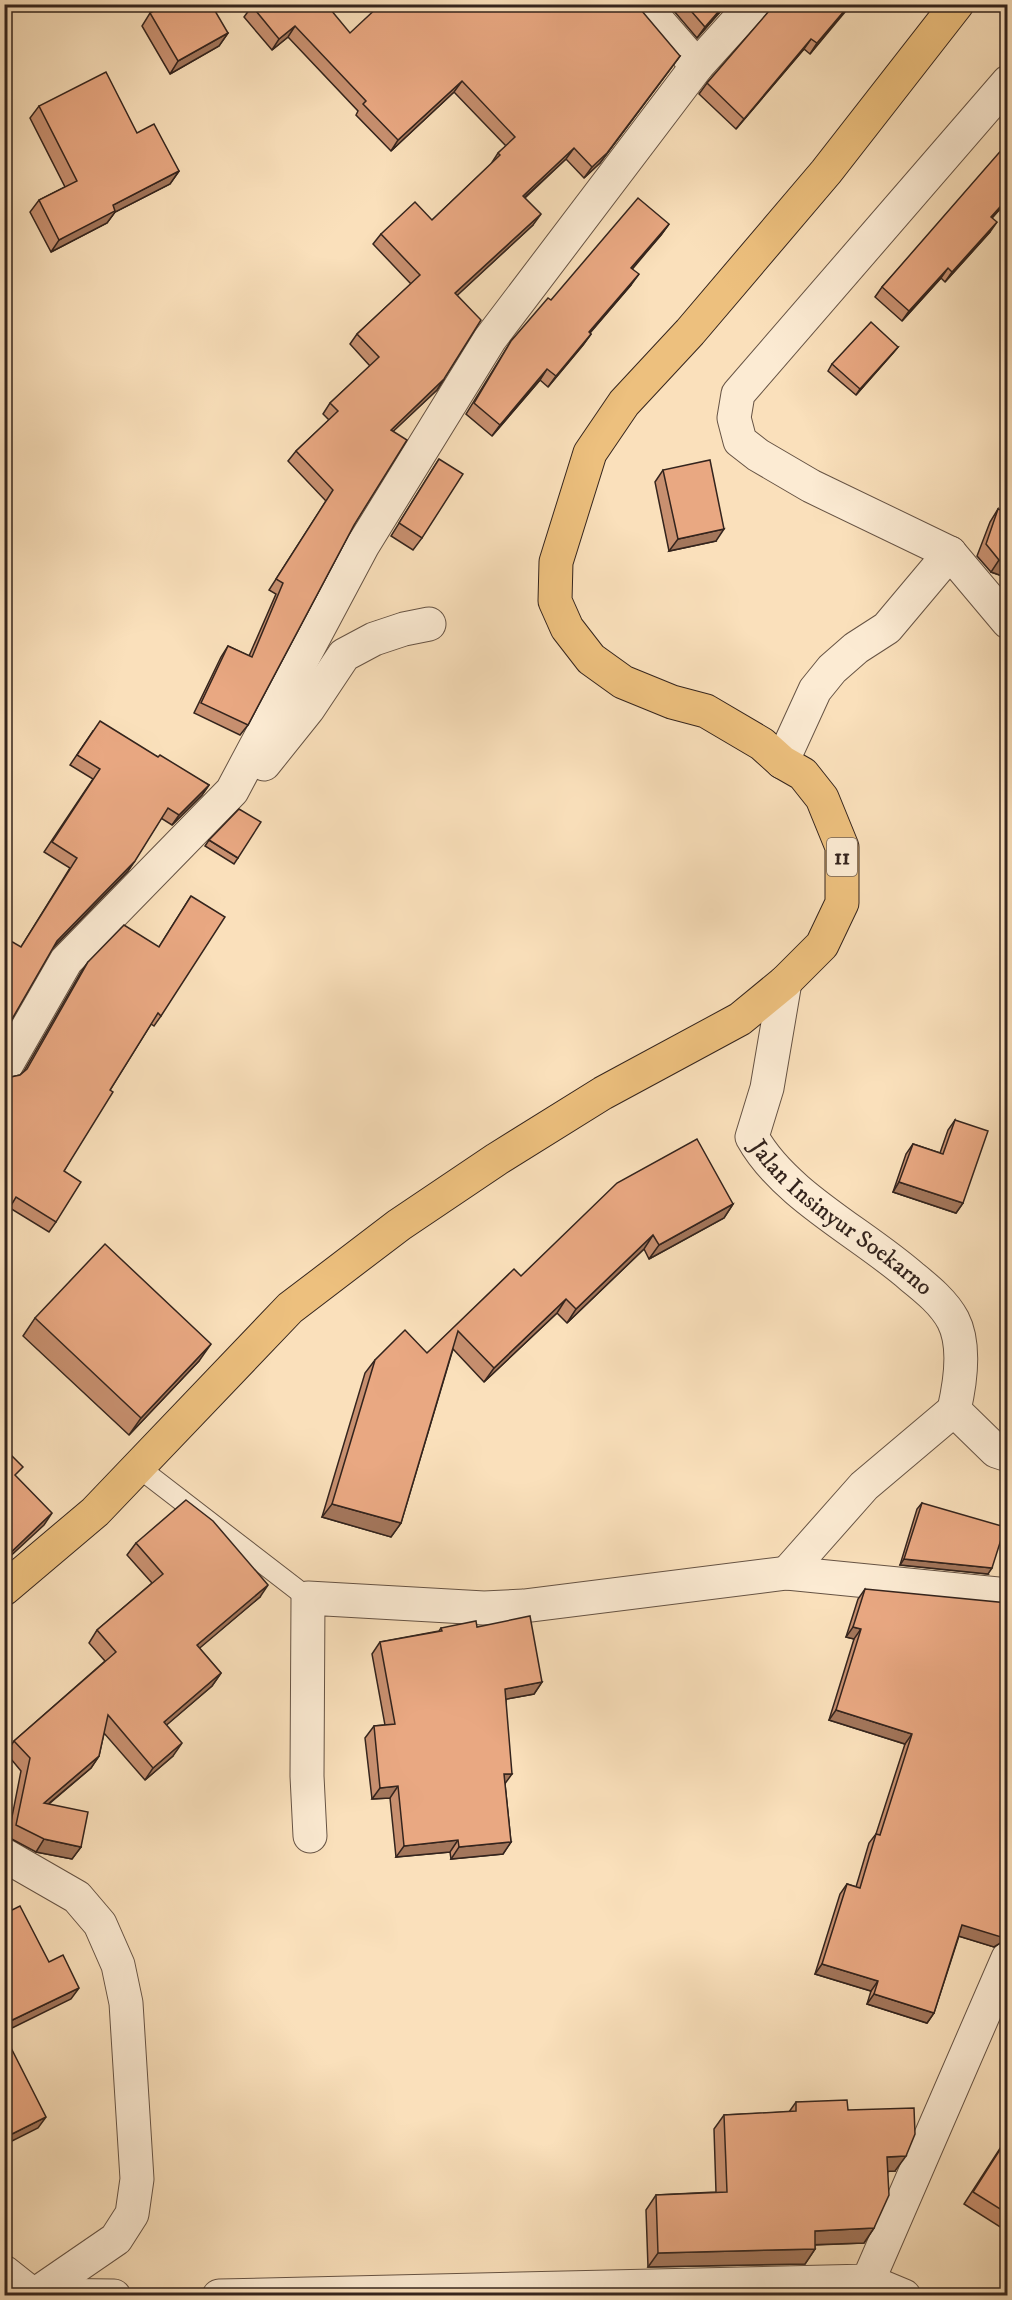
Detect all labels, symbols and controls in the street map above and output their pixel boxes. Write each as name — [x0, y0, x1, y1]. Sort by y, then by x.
road number: 11 — [827, 838, 857, 876]
street label: Jalan Insinyur Soekarno — [741, 1133, 939, 1303]

